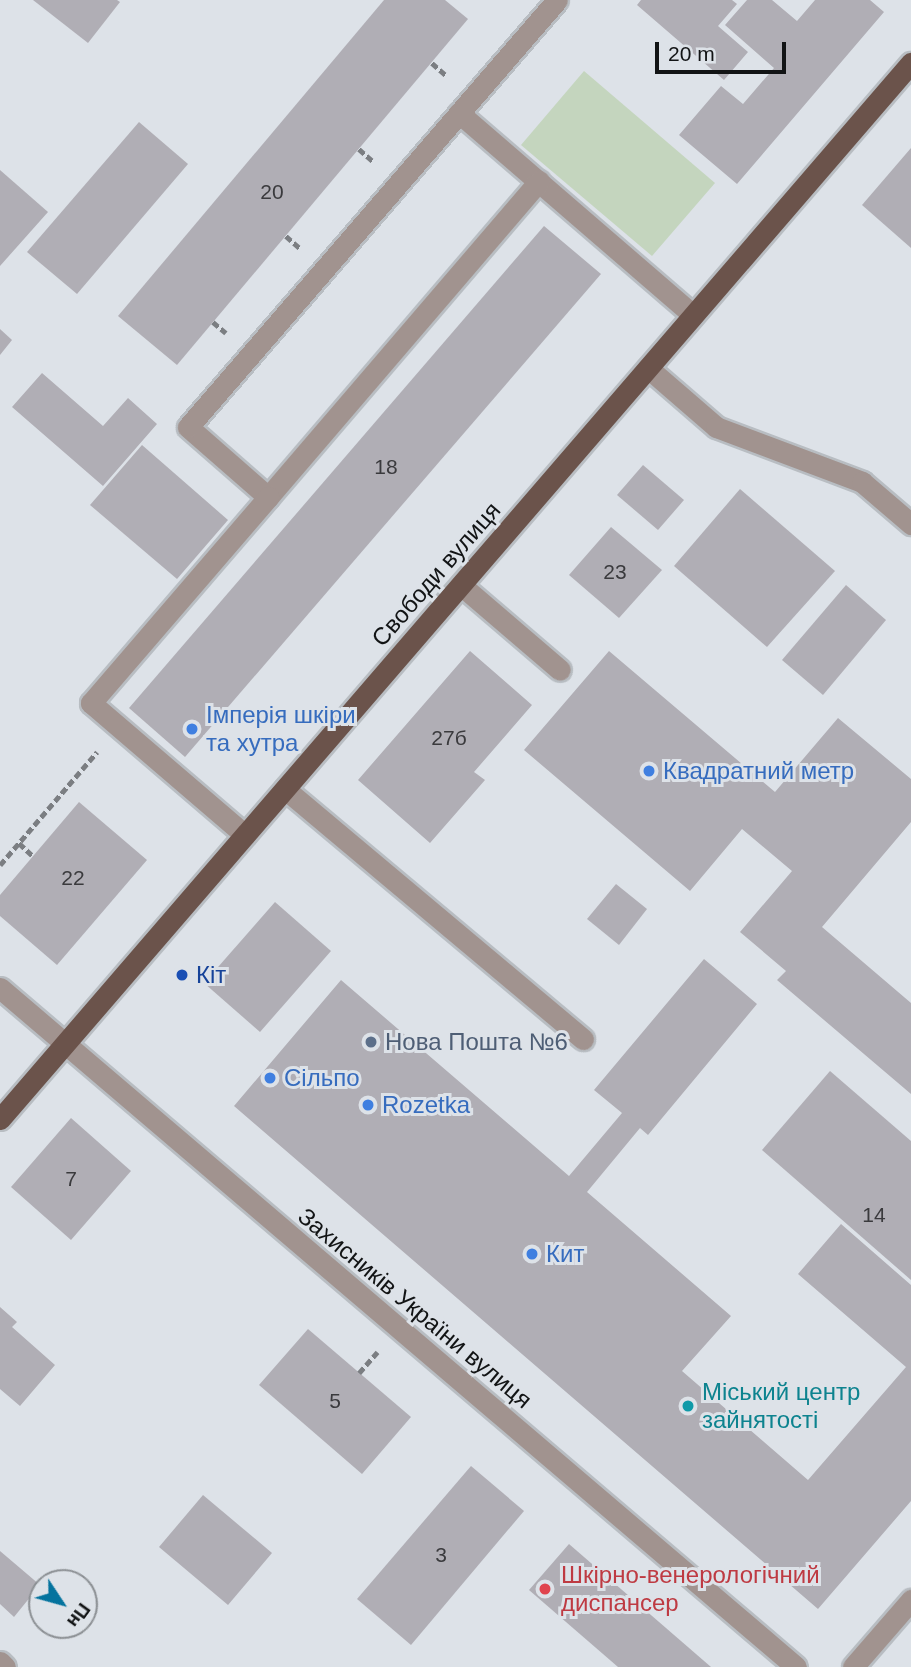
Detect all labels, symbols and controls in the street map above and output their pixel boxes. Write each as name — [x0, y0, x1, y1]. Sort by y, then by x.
scale bar — [659, 28, 790, 72]
text: 20 m — [668, 42, 715, 65]
house number: 20 — [260, 179, 284, 205]
house number: 18 — [374, 454, 398, 480]
street label: Свободи вулиця — [366, 496, 506, 652]
house number: 23 — [603, 559, 627, 585]
place label: Імперія шкіри та хутра — [206, 701, 356, 757]
marker: Імперія шкіри та хутра — [184, 721, 200, 737]
house number: 27б — [431, 725, 467, 751]
place label: Квадратний метр — [663, 757, 854, 785]
marker: Квадратний метр — [641, 763, 657, 779]
house number: 22 — [61, 865, 85, 891]
place label: Кіт — [196, 961, 226, 989]
marker: Кіт — [174, 967, 190, 983]
place label: Нова Пошта №6 — [385, 1028, 568, 1056]
marker: Нова Пошта №6 — [363, 1034, 379, 1050]
place label: Сільпо — [284, 1064, 360, 1092]
marker: Сільпо — [262, 1070, 278, 1086]
place label: Rozetka — [382, 1091, 470, 1119]
marker: Rozetka — [360, 1097, 376, 1113]
house number: 7 — [65, 1166, 77, 1192]
street label: Захисників України вулиця — [292, 1202, 538, 1414]
house number: 14 — [862, 1202, 886, 1228]
place label: Кит — [546, 1240, 584, 1268]
marker: Кит — [524, 1246, 540, 1262]
place label: Міський центр зайнятості — [702, 1378, 860, 1434]
house number: 5 — [329, 1388, 341, 1414]
marker: Міський центр зайнятості — [680, 1398, 696, 1414]
house number: 3 — [435, 1542, 447, 1568]
place label: Шкірно-венерологічний диспансер — [561, 1561, 820, 1617]
north arrow — [28, 1569, 98, 1639]
marker: Шкірно-венерологічний диспансер — [535, 1579, 555, 1599]
text: Пн — [63, 1599, 95, 1632]

